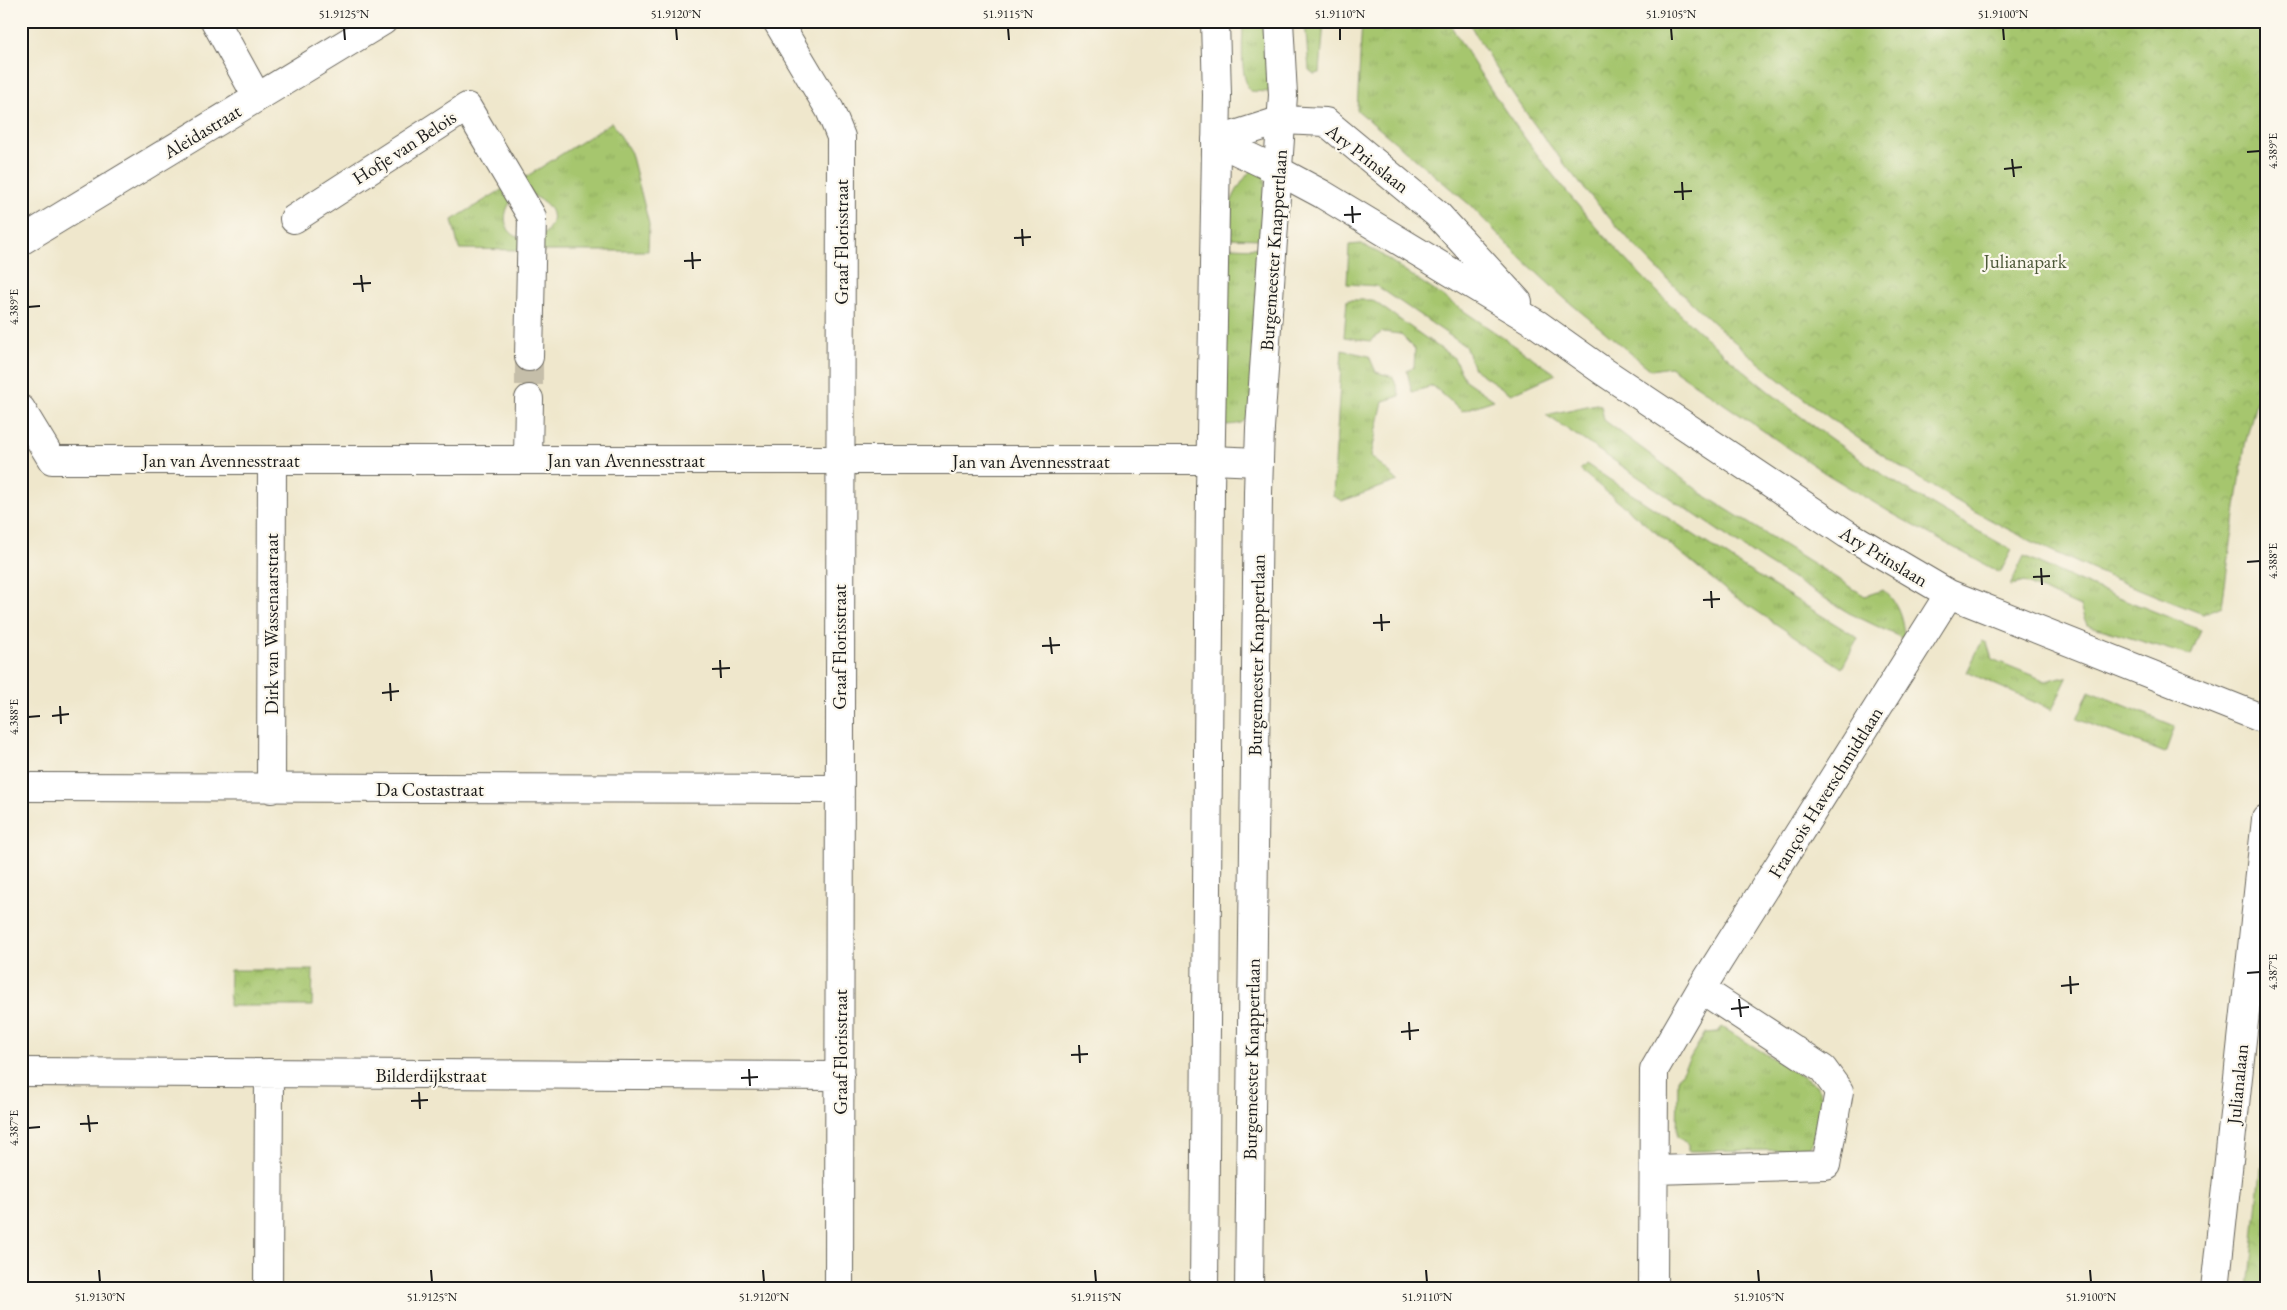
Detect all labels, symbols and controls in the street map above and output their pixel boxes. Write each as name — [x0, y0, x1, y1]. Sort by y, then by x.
text: 51.9125°N — [319, 6, 370, 22]
text: 51.9120°N — [651, 6, 702, 22]
text: 51.9115°N — [983, 6, 1034, 22]
text: 51.9110°N — [1315, 6, 1366, 22]
text: 51.9105°N — [1646, 6, 1697, 22]
text: 51.9100°N — [1978, 6, 2029, 22]
street label: Aleidastraat — [158, 98, 246, 165]
street label: Hofje van Belois — [348, 104, 461, 190]
street label: Ary Prinslaan — [1320, 117, 1414, 199]
text: 4.389°E — [2265, 133, 2281, 169]
street label: Burgemeester Knappertlaan — [1254, 148, 1293, 352]
street label: Graaf Florisstraat — [829, 179, 854, 305]
park label: Julianapark — [1981, 249, 2068, 274]
text: 4.389°E — [6, 289, 22, 325]
street label: Jan van Avennesstraat — [140, 448, 300, 473]
street label: Jan van Avennesstraat — [545, 448, 705, 473]
street label: Jan van Avennesstraat — [950, 449, 1110, 474]
street label: Ary Prinslaan — [1834, 520, 1933, 593]
street label: Dirk van Wassenaarstraat — [259, 533, 284, 715]
text: 4.388°E — [2265, 543, 2281, 579]
street label: Burgemeester Knappertlaan — [1242, 554, 1271, 756]
street label: Graaf Florisstraat — [827, 584, 852, 710]
text: 4.388°E — [6, 699, 22, 735]
street label: François Haverschmidtlaan — [1762, 702, 1888, 883]
street label: Da Costastraat — [376, 777, 484, 802]
text: 4.387°E — [2265, 954, 2281, 990]
street label: Burgemeester Knappertlaan — [1237, 958, 1266, 1160]
street label: Graaf Florisstraat — [828, 989, 853, 1115]
street label: Julianalaan — [2221, 1043, 2254, 1127]
street label: Bilderdijkstraat — [376, 1063, 486, 1088]
text: 4.387°E — [6, 1110, 22, 1146]
text: 51.9130°N — [75, 1289, 126, 1305]
text: 51.9125°N — [407, 1289, 458, 1305]
text: 51.9120°N — [739, 1289, 790, 1305]
text: 51.9115°N — [1071, 1289, 1122, 1305]
text: 51.9110°N — [1402, 1289, 1453, 1305]
text: 51.9105°N — [1734, 1289, 1785, 1305]
text: 51.9100°N — [2066, 1289, 2117, 1305]

